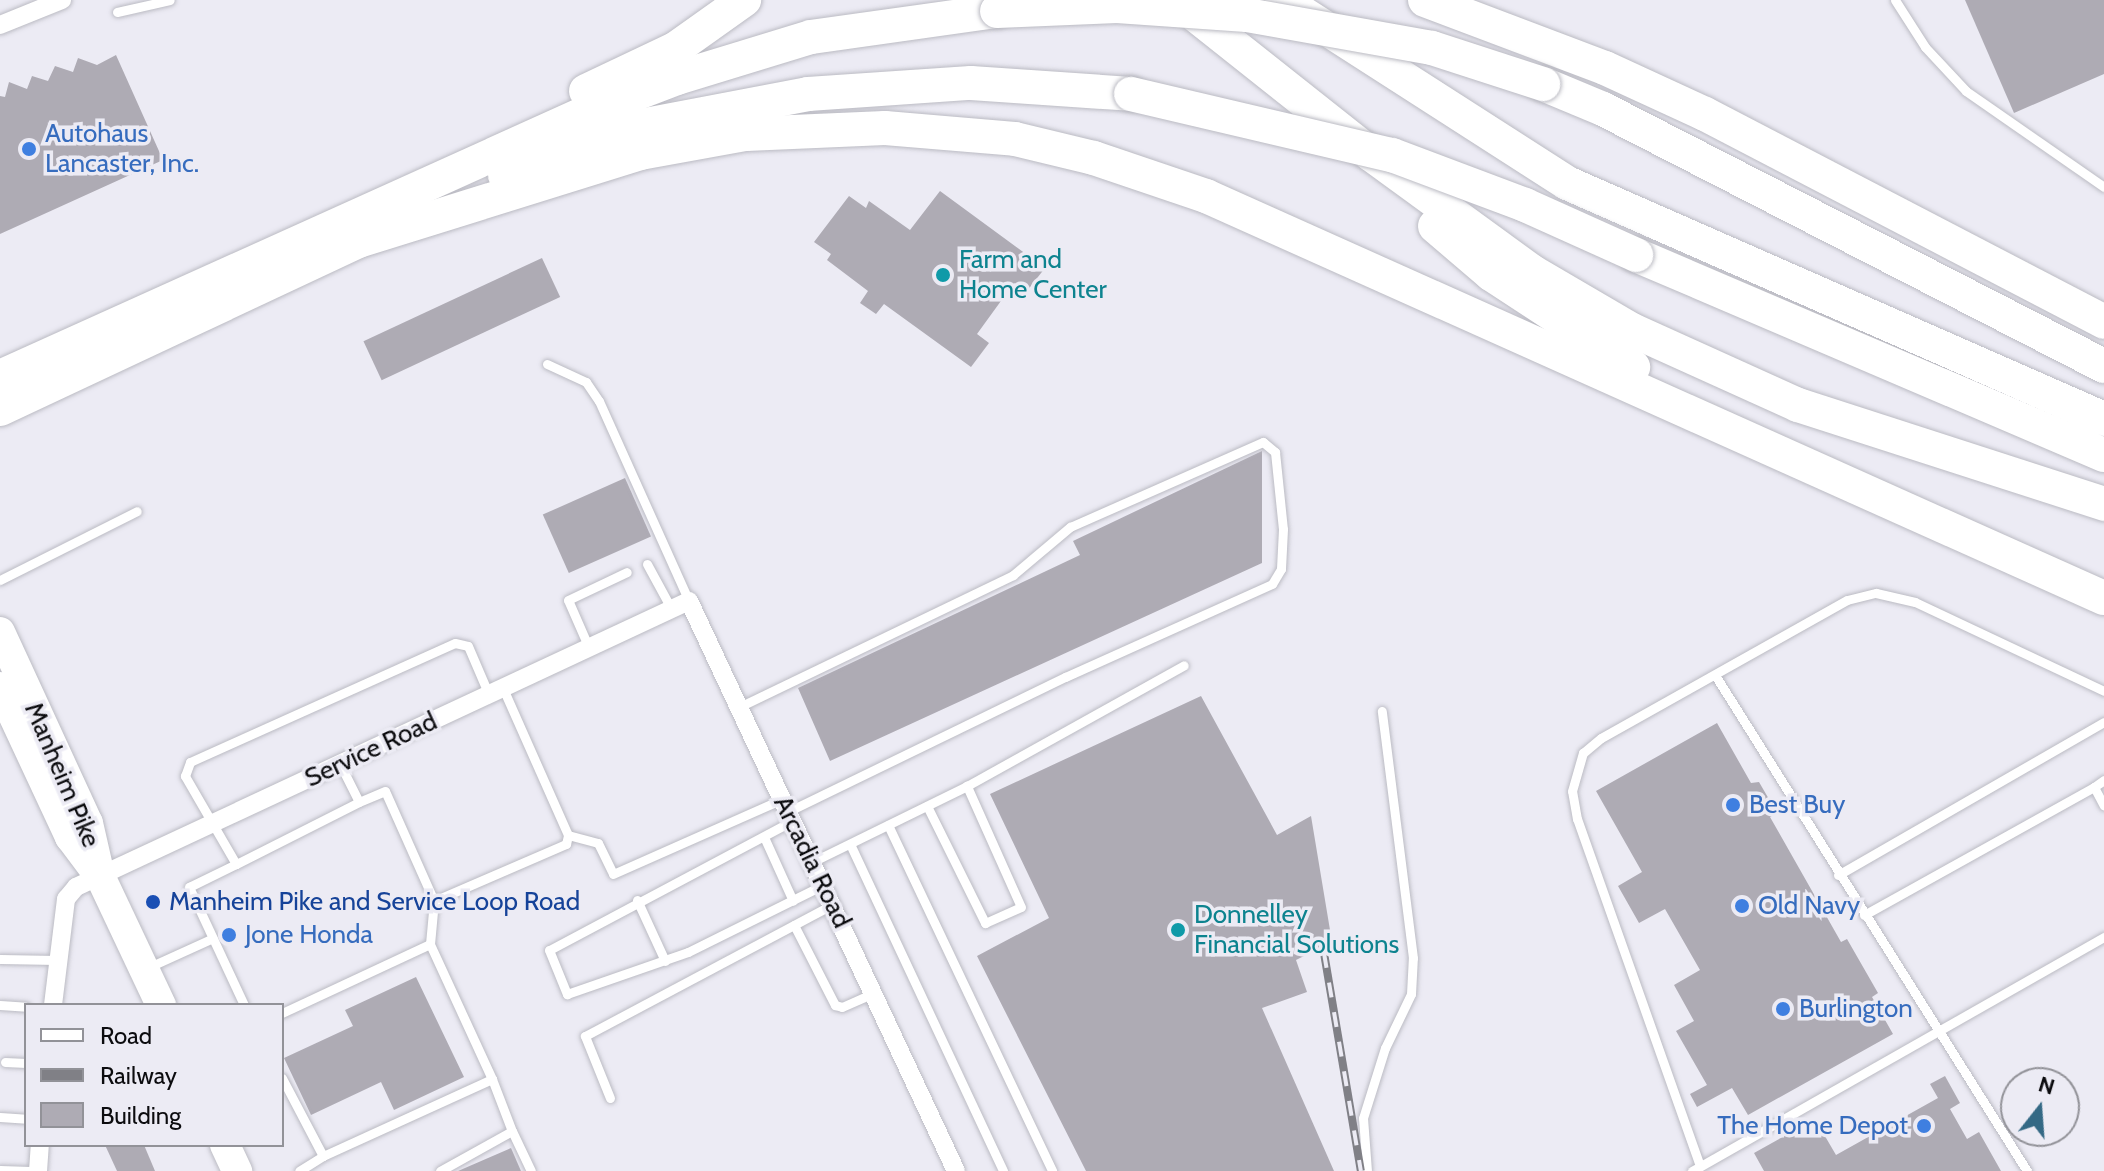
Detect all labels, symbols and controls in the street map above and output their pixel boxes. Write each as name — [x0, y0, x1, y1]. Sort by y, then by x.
place label: Autohaus Lancaster, Inc. — [45, 118, 199, 180]
marker: Autohaus Lancaster, Inc. — [20, 140, 38, 158]
place label: Farm and Home Center — [959, 244, 1107, 306]
marker: Farm and Home Center — [934, 266, 952, 284]
street label: Manheim Pike — [18, 698, 106, 852]
street label: Service Road — [300, 706, 442, 794]
place label: Best Buy — [1749, 789, 1845, 821]
street label: Arcadia Road — [767, 791, 857, 933]
marker: Best Buy — [1724, 796, 1742, 814]
place label: Manheim Pike and Service Loop Road — [169, 886, 580, 918]
place label: Old Navy — [1758, 890, 1860, 922]
marker: Manheim Pike and Service Loop Road — [144, 893, 162, 911]
marker: Old Navy — [1733, 897, 1751, 915]
place label: Donnelley Financial Solutions — [1194, 899, 1399, 960]
place label: Jone Honda — [245, 919, 373, 951]
marker: Donnelley Financial Solutions — [1169, 921, 1187, 939]
marker: Jone Honda — [220, 926, 238, 944]
place label: Burlington — [1799, 993, 1913, 1025]
marker: Burlington — [1774, 1000, 1792, 1018]
legend — [24, 1003, 284, 1147]
text: Road — [100, 1021, 152, 1050]
text: Railway — [100, 1061, 177, 1090]
north arrow — [2000, 1067, 2080, 1147]
text: N — [2035, 1070, 2058, 1101]
text: Building — [100, 1101, 181, 1130]
place label: The Home Depot — [1717, 1110, 1908, 1142]
marker: The Home Depot — [1915, 1117, 1933, 1135]

